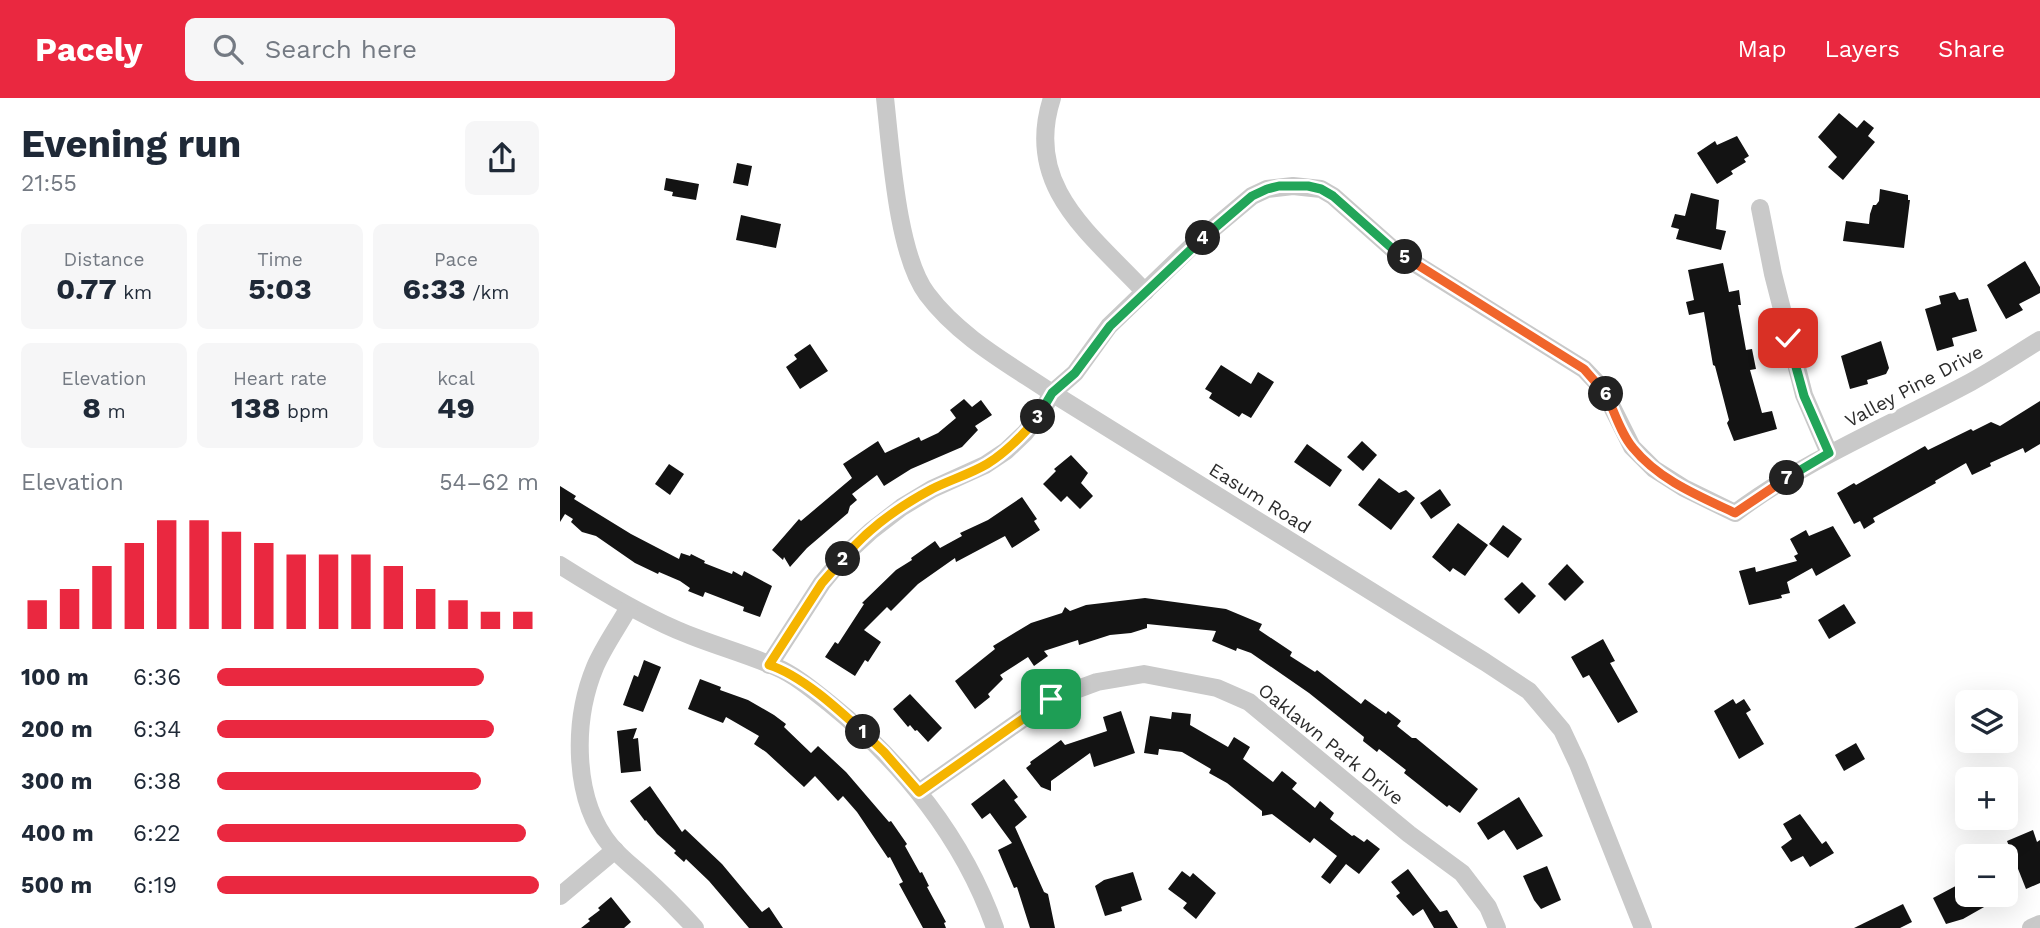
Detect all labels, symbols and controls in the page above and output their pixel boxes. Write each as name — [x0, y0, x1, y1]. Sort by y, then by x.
search box — [185, 18, 675, 81]
text: Pacely — [35, 30, 143, 69]
icon: search — [209, 30, 247, 68]
text: Search here — [265, 34, 417, 64]
text: Map — [1738, 35, 1786, 63]
text: Layers — [1824, 35, 1900, 63]
text: Share — [1938, 35, 2005, 63]
button: share — [465, 121, 539, 195]
text: Evening run — [21, 122, 241, 166]
text: 21:55 — [21, 170, 77, 197]
pin: 4 — [1186, 220, 1220, 256]
text: 4 — [1196, 226, 1209, 249]
pin: 5 — [1388, 240, 1422, 274]
text: 5 — [1399, 245, 1410, 268]
text: Distance — [64, 248, 144, 271]
text: Time — [257, 248, 303, 271]
text: Pace — [434, 248, 478, 271]
text: 0.77 — [56, 271, 117, 306]
text: 5:03 — [248, 271, 312, 306]
text: 6:33 — [403, 271, 466, 306]
text: km — [117, 281, 152, 304]
text: /km — [466, 281, 509, 304]
pin — [1758, 308, 1818, 368]
icon: check — [1769, 319, 1807, 357]
street label: Valley Pine Drive — [1841, 340, 1987, 432]
text: Elevation — [62, 367, 146, 390]
text: Heart rate — [233, 367, 327, 390]
text: kcal — [437, 367, 475, 390]
pin: 6 — [1588, 376, 1624, 412]
text: 6 — [1600, 382, 1611, 405]
text: 8 — [82, 390, 101, 425]
text: 138 — [231, 390, 281, 425]
text: 49 — [437, 390, 475, 425]
text: m — [101, 400, 126, 423]
text: bpm — [281, 400, 329, 423]
pin: 3 — [1021, 400, 1056, 434]
text: 3 — [1032, 405, 1043, 428]
street label: Easum Road — [1205, 458, 1315, 538]
pin: 7 — [1770, 460, 1804, 496]
text: 7 — [1781, 466, 1792, 489]
text: Elevation — [21, 469, 124, 496]
text: 54–62 m — [439, 469, 539, 496]
pin: 2 — [826, 542, 860, 576]
text: 2 — [837, 547, 848, 570]
text: 100 m — [21, 664, 89, 691]
text: 6:36 — [133, 664, 181, 691]
pin — [1021, 669, 1081, 729]
street label: Oaklawn Park Drive — [1254, 678, 1408, 810]
icon: arrive — [1032, 680, 1070, 718]
map controls — [1955, 690, 2018, 907]
button: layers — [1955, 690, 2018, 753]
pin: 1 — [846, 714, 880, 750]
text: 200 m — [21, 716, 93, 743]
text: 6:34 — [133, 716, 181, 743]
text: 1 — [858, 720, 867, 743]
button: + — [1955, 767, 2018, 830]
text: 300 m — [21, 768, 92, 795]
text: 6:38 — [133, 768, 181, 795]
text: 400 m — [21, 820, 94, 847]
text: 6:22 — [133, 820, 181, 847]
button: − — [1955, 844, 2018, 907]
text: 500 m — [21, 872, 92, 899]
text: 6:19 — [133, 872, 177, 899]

